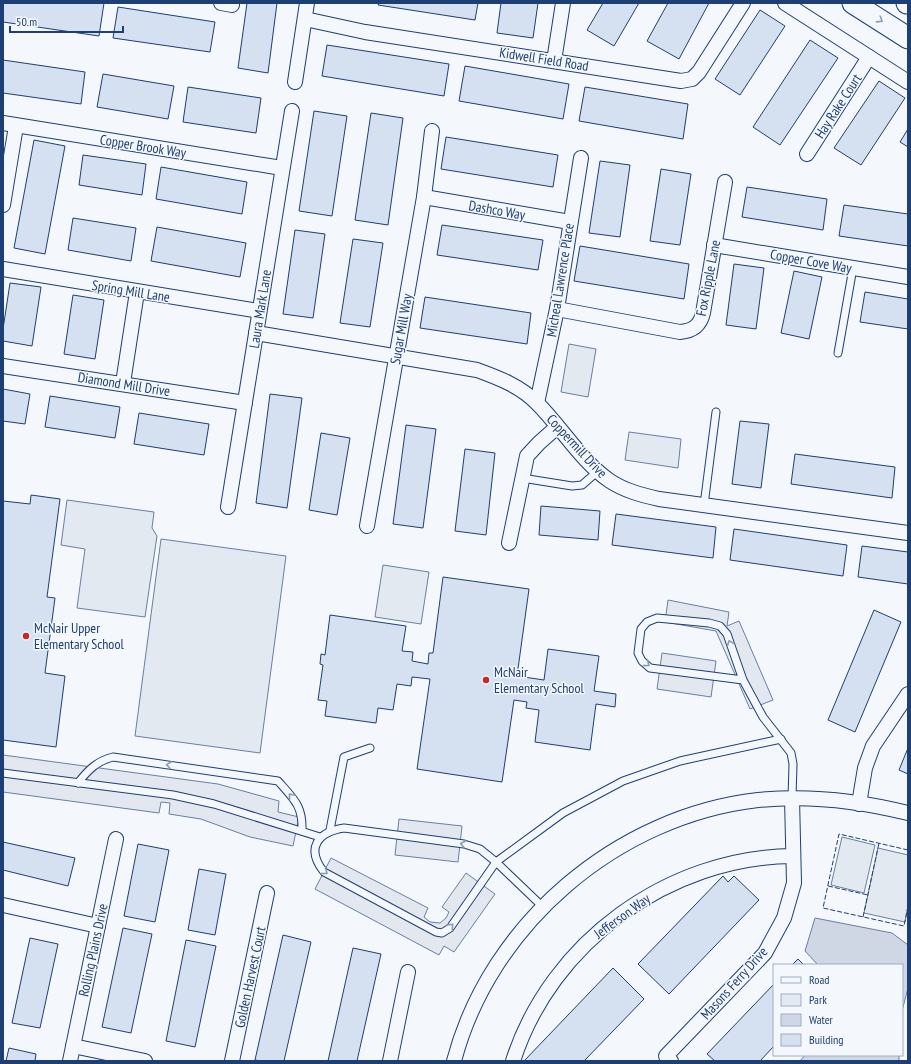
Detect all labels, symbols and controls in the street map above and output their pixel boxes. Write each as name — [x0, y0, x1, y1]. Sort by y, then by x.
scale bar — [10, 8, 123, 34]
text: 50 m — [16, 14, 37, 29]
one-way arrow — [876, 16, 883, 23]
street label: Kidwell Field Road — [498, 43, 590, 75]
street label: Hay Rake Court — [810, 70, 866, 142]
street label: Copper Brook Way — [99, 130, 188, 162]
street label: Dashco Way — [467, 196, 527, 224]
street label: Micheal Lawrence Place — [542, 222, 578, 338]
street label: Fox Ripple Lane — [692, 238, 724, 318]
street label: Copper Cove Way — [769, 245, 854, 277]
street label: Laura Mark Lane — [245, 268, 275, 350]
street label: Spring Mill Lane — [91, 276, 171, 306]
street label: Sugar Mill Way — [386, 291, 416, 366]
street label: Diamond Mill Drive — [77, 368, 172, 400]
street label: Coppermill Drive — [543, 410, 611, 482]
place label: McNair Upper Elementary School — [34, 619, 124, 653]
marker: McNair Upper Elementary School — [21, 631, 31, 641]
one-way arrow — [727, 640, 735, 647]
one-way arrow — [642, 659, 649, 666]
place label: McNair Elementary School — [494, 663, 584, 697]
marker: McNair Elementary School — [481, 675, 491, 685]
one-way arrow — [166, 761, 172, 770]
one-way arrow — [288, 793, 295, 800]
one-way arrow — [459, 841, 466, 849]
one-way arrow — [321, 867, 328, 874]
street label: Jefferson Way — [589, 889, 654, 943]
street label: Rolling Plains Drive — [74, 902, 112, 998]
one-way arrow — [446, 923, 453, 931]
street label: Golden Harvest Court — [230, 925, 270, 1029]
street label: Masons Ferry Drive — [697, 943, 771, 1023]
legend — [773, 964, 903, 1056]
text: Road — [809, 972, 829, 987]
text: Park — [809, 992, 827, 1007]
text: Water — [809, 1012, 834, 1027]
text: Building — [809, 1032, 844, 1047]

